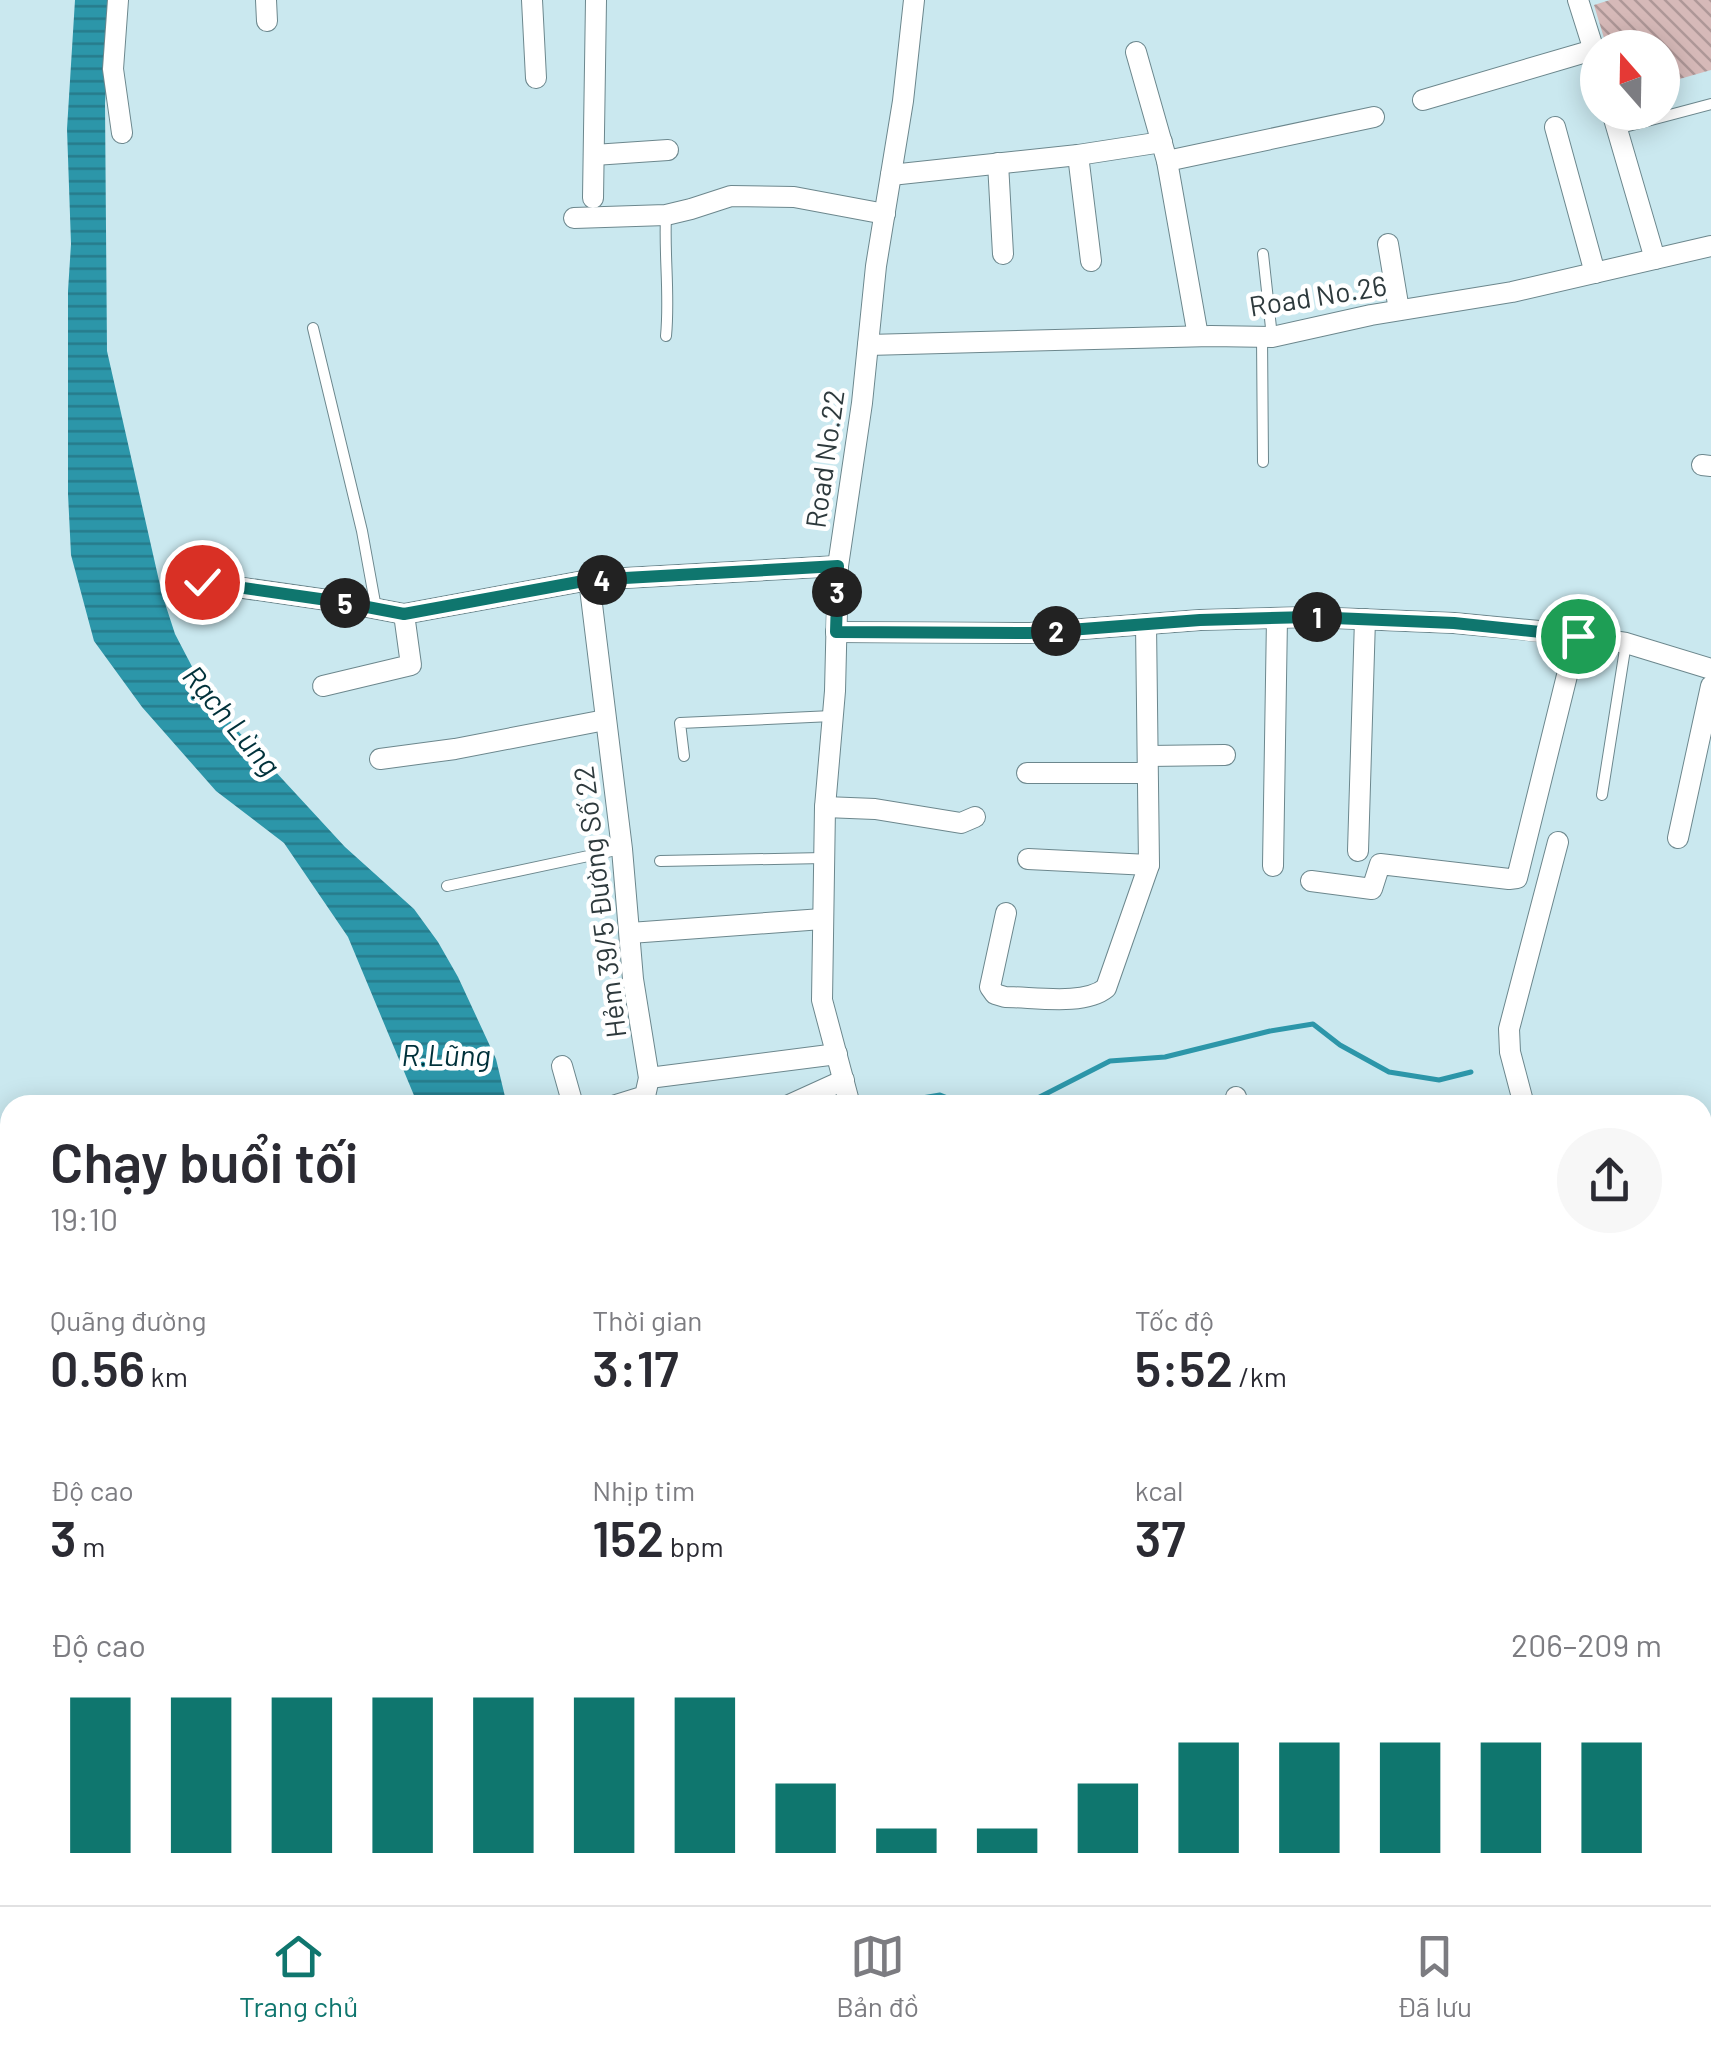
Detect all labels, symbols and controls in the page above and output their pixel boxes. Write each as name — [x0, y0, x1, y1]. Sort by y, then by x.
north arrow — [1580, 30, 1680, 130]
map controls — [1580, 30, 1680, 130]
street label: Road No.26 — [1247, 267, 1389, 323]
street label: Road No.22 — [797, 388, 851, 530]
pin — [160, 540, 245, 625]
icon: check — [175, 555, 230, 610]
pin: 4 — [577, 555, 627, 605]
text: 4 — [594, 563, 610, 597]
pin: 3 — [812, 567, 862, 617]
text: 3 — [829, 575, 845, 609]
pin: 5 — [320, 578, 370, 628]
text: 5 — [337, 586, 353, 620]
pin: 1 — [1292, 592, 1342, 642]
pin — [1536, 594, 1621, 679]
text: 1 — [1312, 600, 1322, 634]
pin: 2 — [1031, 606, 1081, 656]
icon: arrive — [1551, 609, 1606, 664]
text: 2 — [1048, 614, 1064, 648]
water label: Rạch Lùng — [176, 657, 289, 782]
street label: Hẻm 39/5 Đường Số 22 — [565, 764, 633, 1040]
water label: R.Lũng — [401, 1036, 491, 1072]
text: Chạy buổi tối — [50, 1128, 359, 1194]
button: share — [1557, 1128, 1662, 1233]
text: 19:10 — [50, 1199, 118, 1237]
text: Quãng đường — [50, 1303, 207, 1337]
text: Thời gian — [592, 1303, 702, 1337]
text: Tốc độ — [1135, 1303, 1214, 1337]
text: 0.56 — [50, 1337, 145, 1397]
text: 3:17 — [592, 1337, 679, 1397]
text: 5:52 — [1135, 1337, 1233, 1397]
text: km — [145, 1359, 188, 1393]
text: /km — [1233, 1359, 1287, 1393]
text: Độ cao — [50, 1473, 134, 1507]
text: Nhịp tim — [592, 1473, 695, 1507]
text: kcal — [1135, 1473, 1183, 1507]
text: 3 — [50, 1507, 77, 1567]
text: 152 — [592, 1507, 664, 1567]
text: 37 — [1135, 1507, 1186, 1567]
text: m — [77, 1529, 105, 1563]
text: bpm — [664, 1529, 724, 1563]
text: Độ cao — [50, 1625, 146, 1663]
text: 206–209 m — [1511, 1625, 1662, 1663]
tab: Trang chủ — [239, 1929, 358, 2023]
tab: Bản đồ — [836, 1929, 919, 2023]
tab: Đã lưu — [1397, 1929, 1472, 2023]

